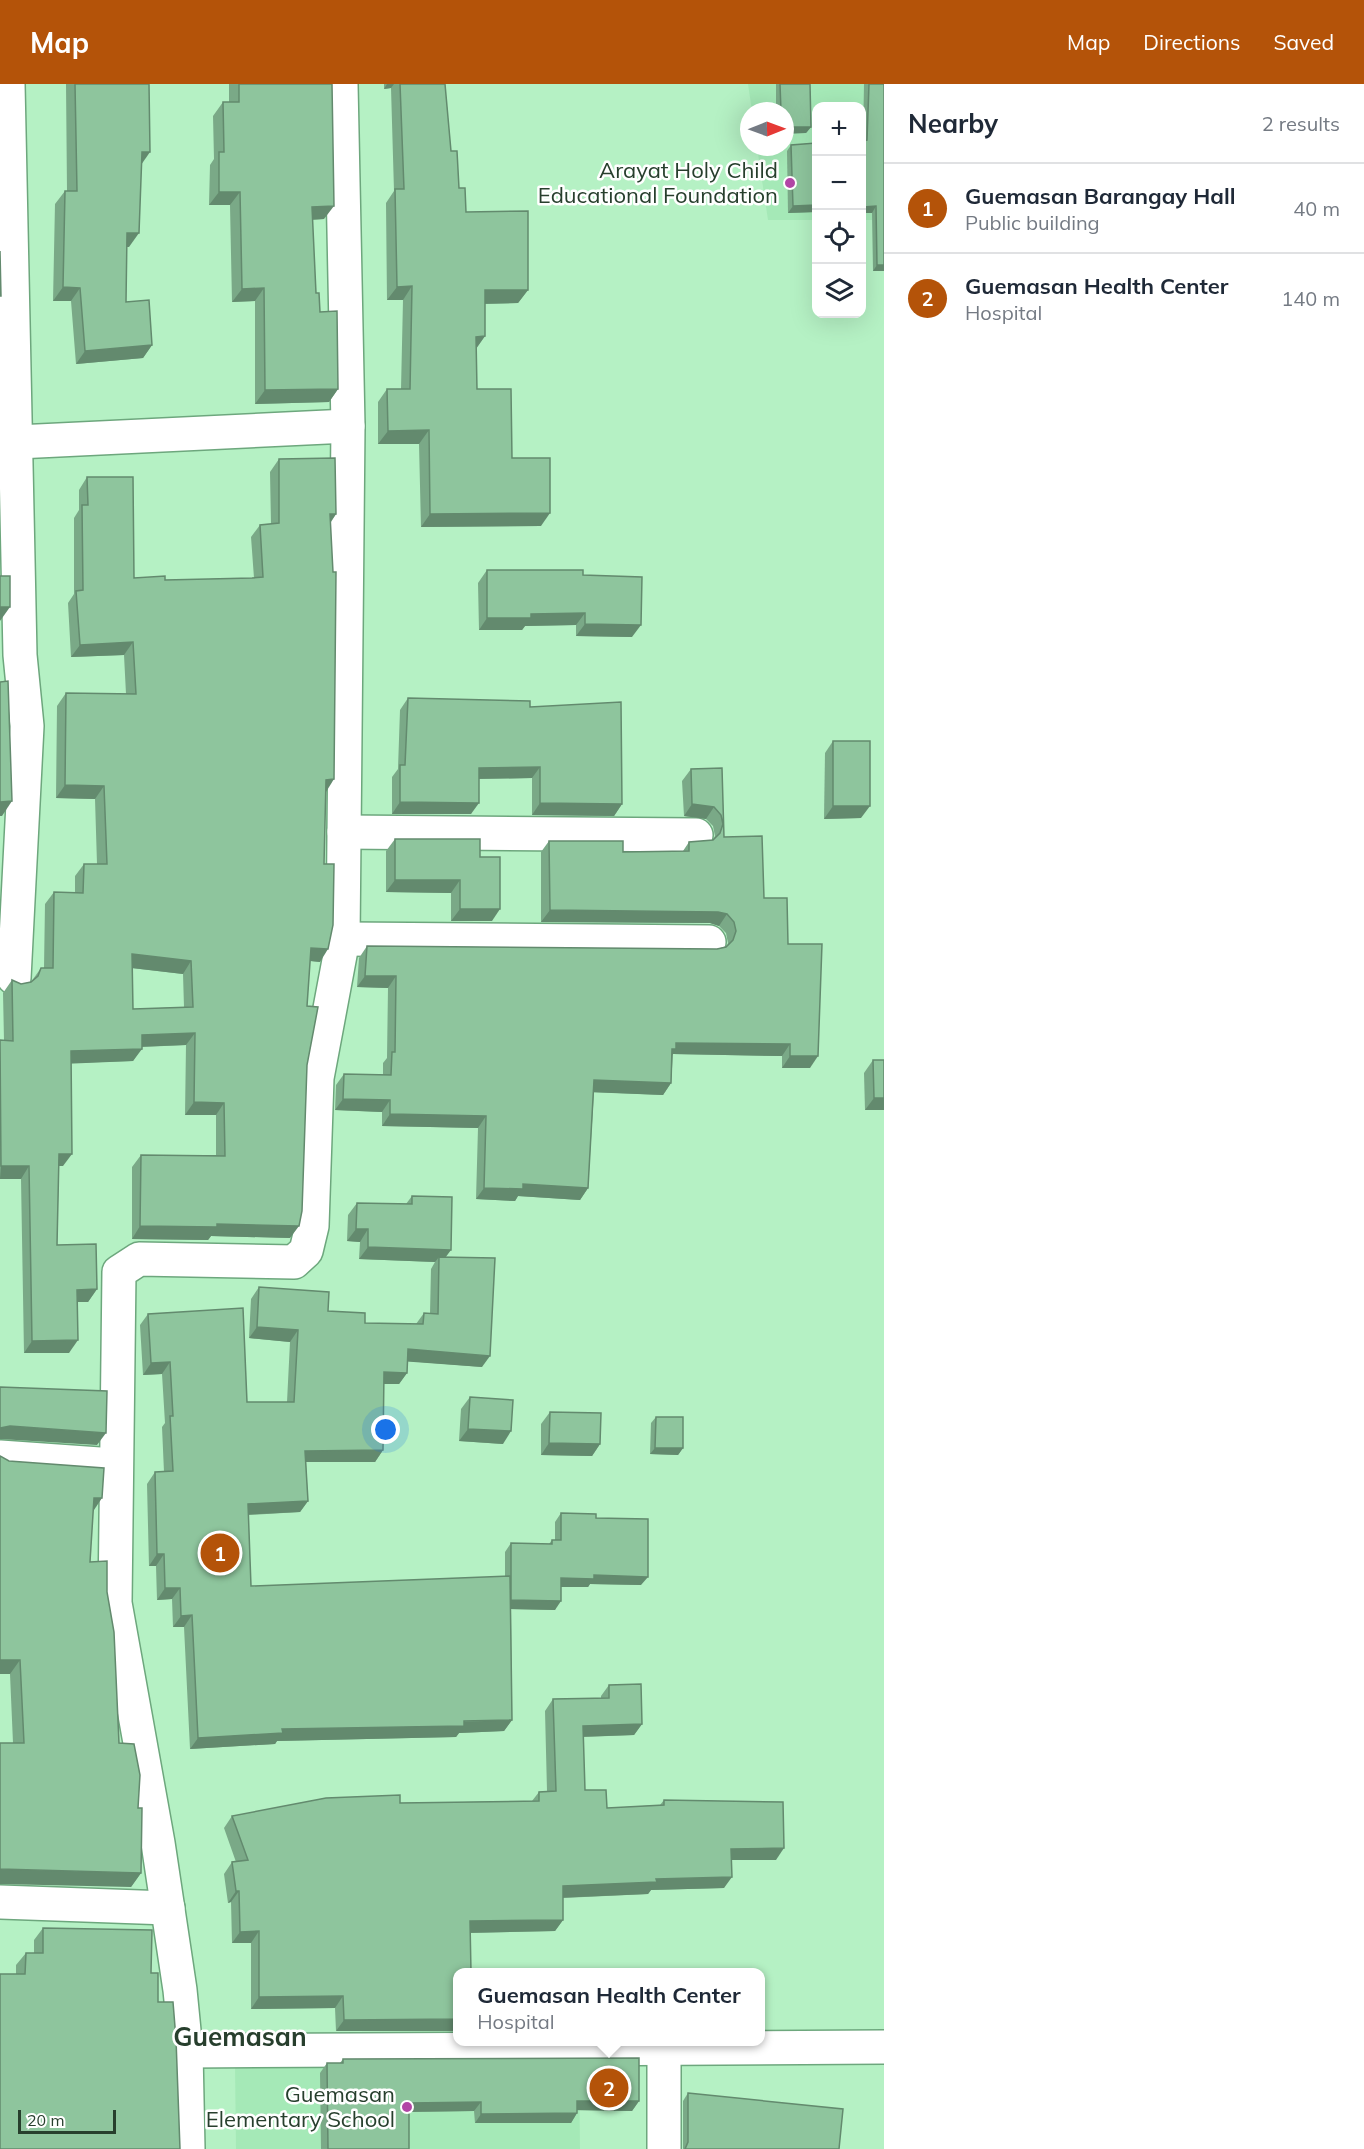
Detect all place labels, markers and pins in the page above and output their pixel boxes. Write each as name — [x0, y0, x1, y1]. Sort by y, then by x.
place label: Arayat Holy Child Educational Foundation — [538, 156, 778, 209]
marker: Arayat Holy Child Educational Foundation — [783, 176, 797, 190]
pin: 1 — [200, 1530, 240, 1576]
pin: 2 — [590, 2066, 628, 2110]
place label: Guemasan Elementary School — [206, 2080, 395, 2133]
marker: Guemasan Elementary School — [400, 2100, 414, 2114]

